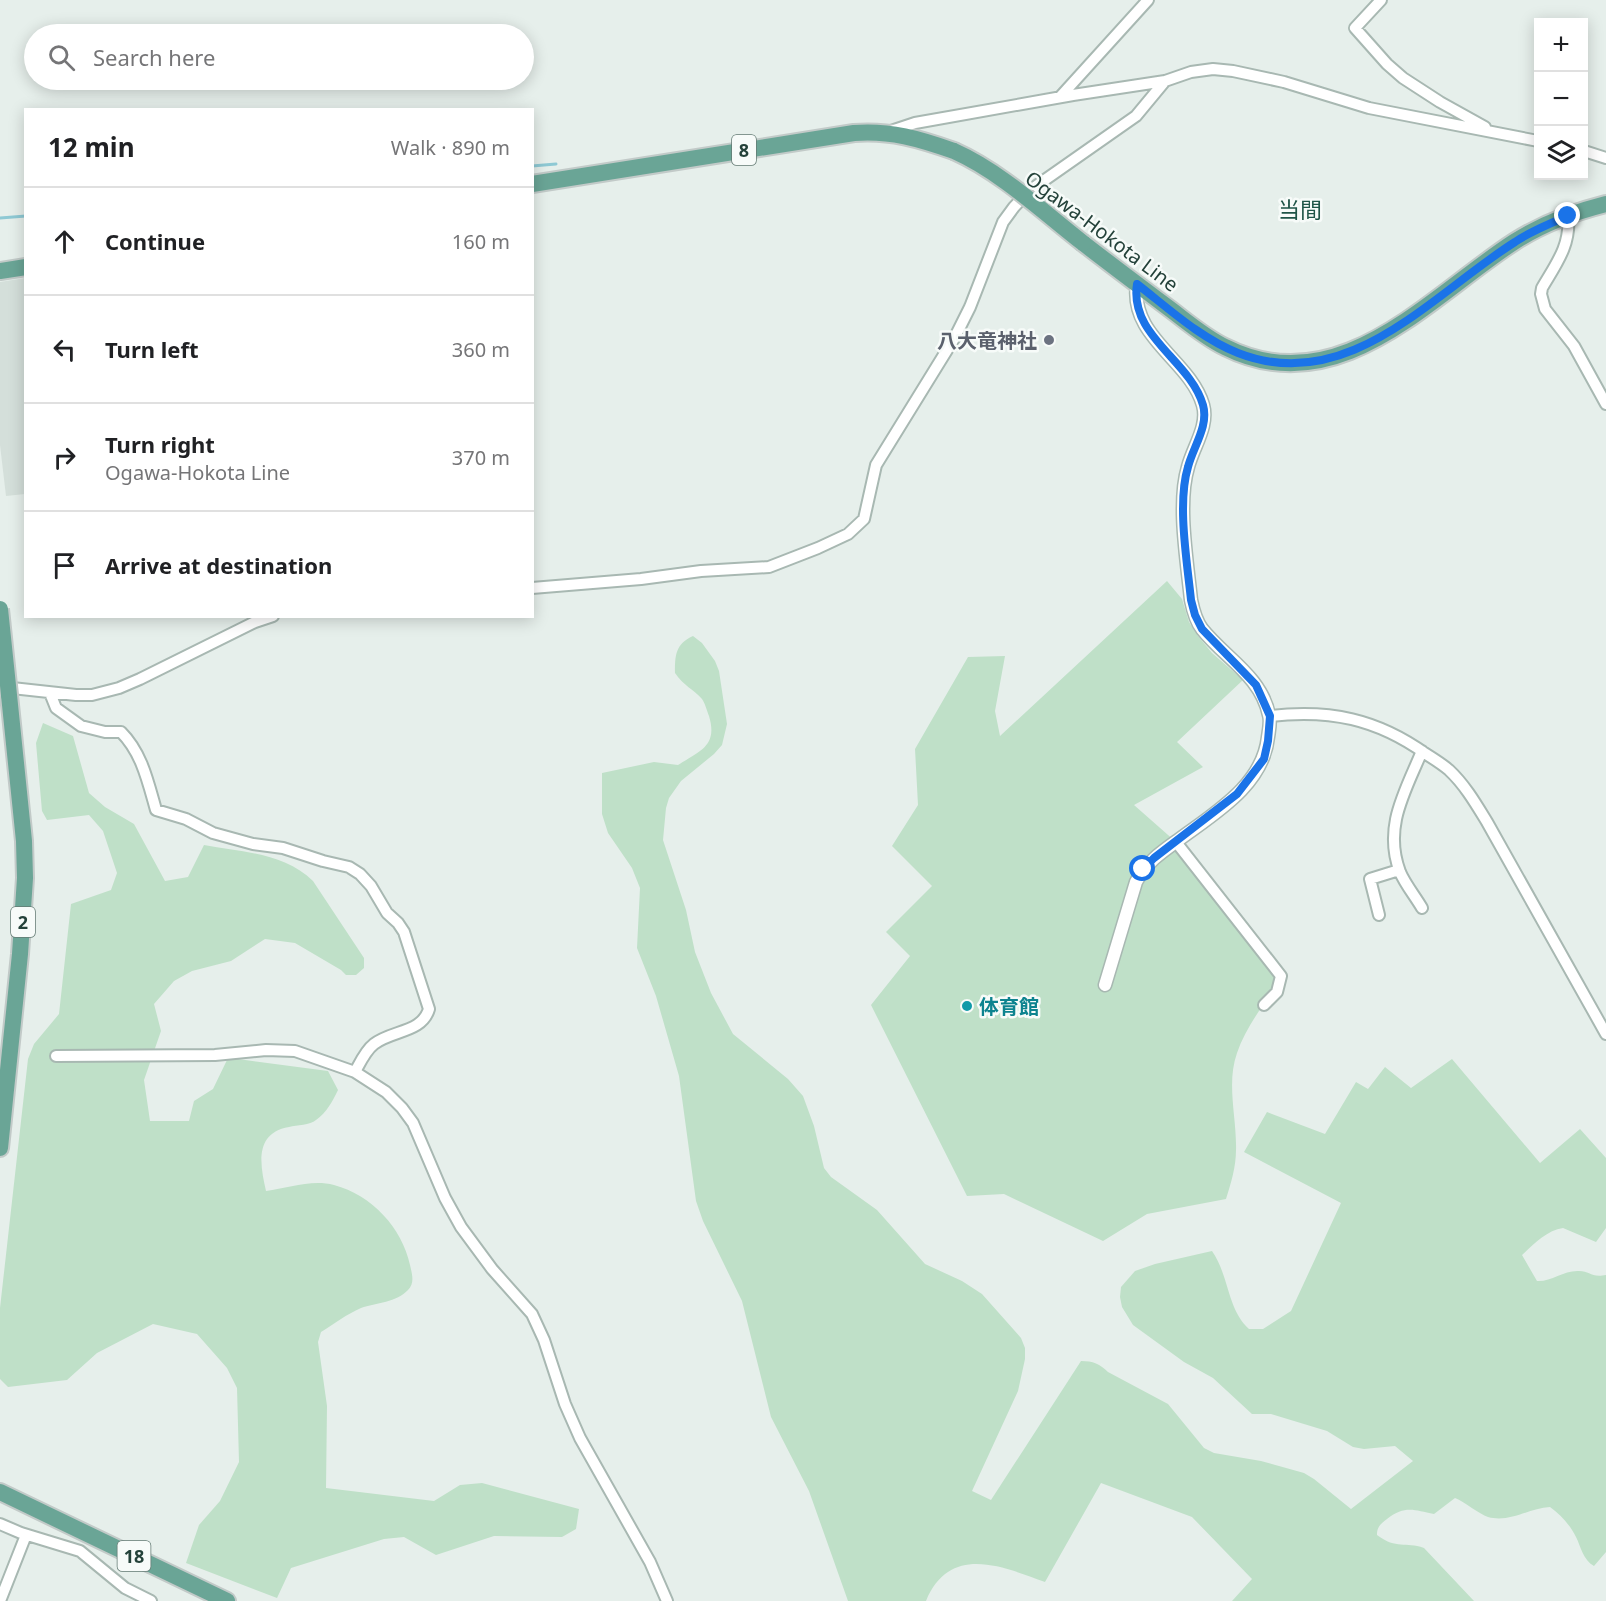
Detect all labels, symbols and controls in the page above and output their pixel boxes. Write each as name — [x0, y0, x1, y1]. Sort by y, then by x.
map controls — [1534, 18, 1588, 180]
button: + — [1534, 18, 1588, 72]
search box — [24, 24, 534, 90]
icon: search — [45, 41, 78, 74]
text: Search here — [93, 42, 215, 72]
button: − — [1534, 72, 1588, 126]
button: layers — [1534, 126, 1588, 180]
text: 12 min — [48, 129, 135, 165]
text: Walk · 890 m — [391, 134, 510, 161]
road number: 8 — [732, 135, 756, 165]
street label: Ogawa-Hokota Line — [1020, 165, 1184, 297]
district label: 当間 — [1278, 194, 1322, 224]
route end — [1554, 202, 1580, 228]
icon: ahead — [48, 225, 81, 258]
text: Continue — [105, 226, 205, 256]
text: 160 m — [452, 228, 510, 255]
place label: 八大竜神社 — [937, 327, 1037, 354]
icon: left — [48, 333, 81, 366]
marker: 八大竜神社 — [1042, 333, 1056, 347]
text: Turn left — [105, 334, 199, 364]
text: 360 m — [452, 336, 510, 363]
text: Turn right — [105, 429, 215, 459]
icon: right — [48, 441, 81, 474]
text: 370 m — [452, 444, 510, 471]
text: Ogawa-Hokota Line — [105, 459, 290, 486]
icon: arrive — [48, 549, 81, 582]
text: Arrive at destination — [105, 550, 332, 580]
route start — [1129, 855, 1155, 881]
road number: 2 — [11, 907, 35, 937]
place label: 体育館 — [979, 993, 1039, 1020]
marker: 体育館 — [960, 999, 974, 1013]
road number: 18 — [118, 1541, 150, 1571]

